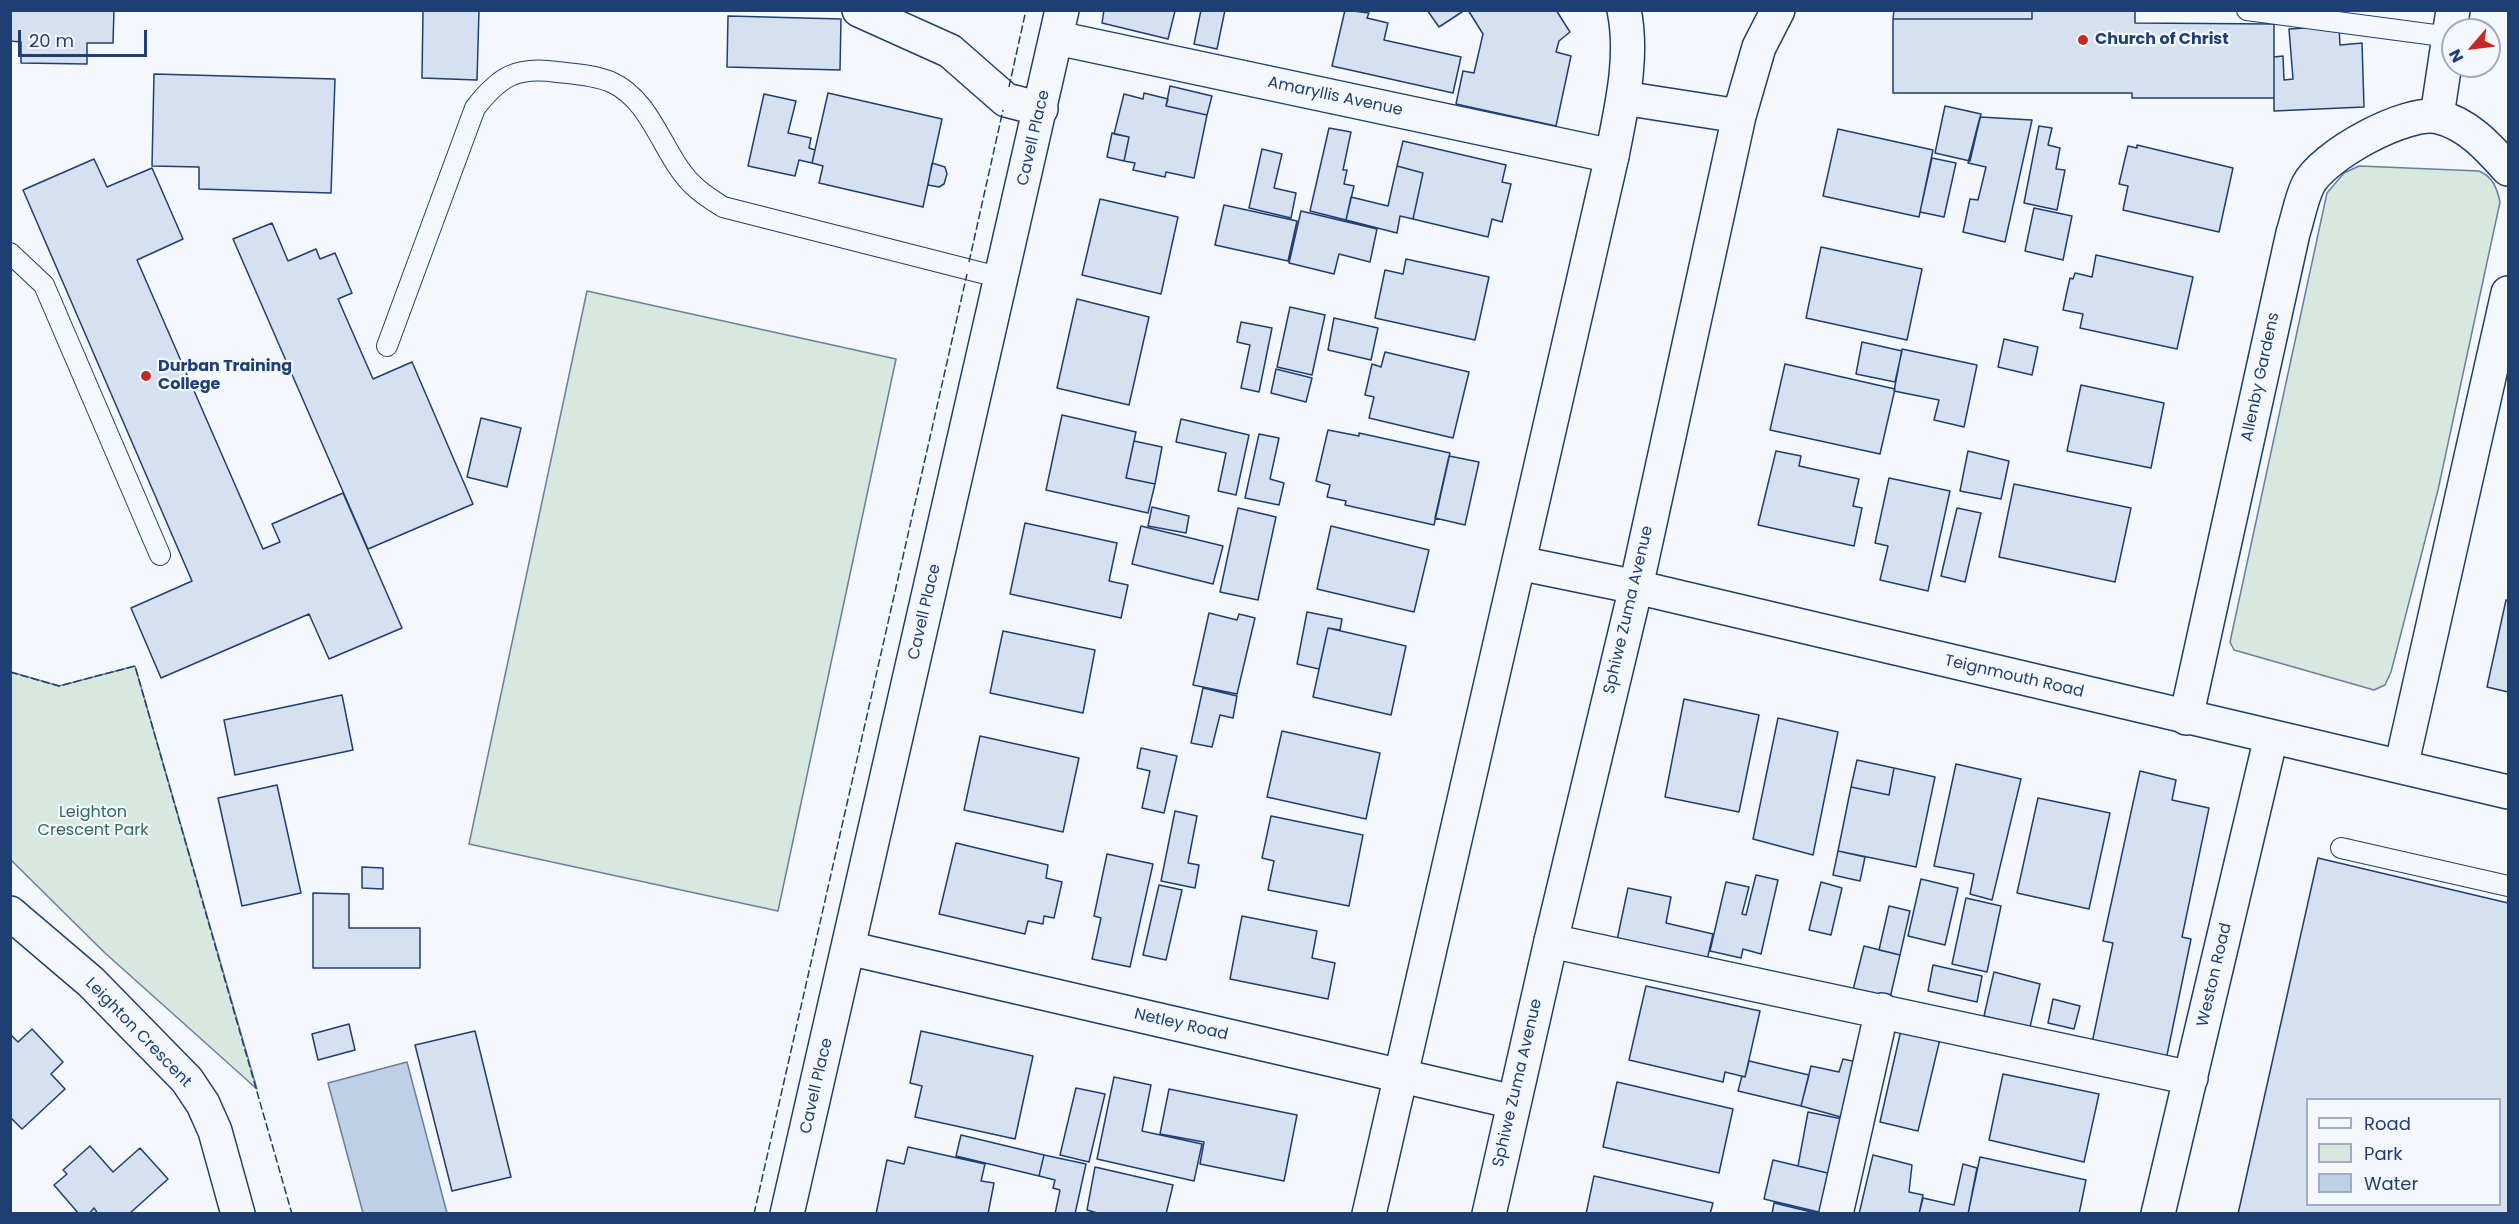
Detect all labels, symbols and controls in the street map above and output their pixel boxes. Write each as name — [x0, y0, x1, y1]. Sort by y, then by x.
scale bar — [21, 18, 150, 56]
north arrow — [2441, 18, 2501, 78]
text: 20 m — [29, 28, 74, 53]
place label: Church of Christ — [2095, 30, 2229, 50]
marker: Church of Christ — [2076, 33, 2090, 47]
text: N — [2443, 45, 2469, 66]
street label: Amaryllis Avenue — [1266, 73, 1404, 121]
street label: Cavell Place — [1014, 88, 1054, 188]
street label: Allenby Gardens — [2238, 311, 2284, 443]
place label: Durban Training College — [158, 357, 292, 395]
marker: Durban Training College — [139, 369, 153, 383]
street label: Sphiwe Zuma Avenue — [1600, 524, 1658, 696]
street label: Cavell Place — [905, 562, 945, 662]
street label: Teignmouth Road — [1942, 652, 2086, 702]
park label: Leighton Crescent Park — [38, 803, 148, 841]
street label: Weston Road — [2194, 921, 2236, 1029]
street label: Leighton Crescent — [81, 974, 195, 1092]
street label: Sphiwe Zuma Avenue — [1489, 997, 1547, 1169]
street label: Netley Road — [1132, 1005, 1230, 1045]
street label: Cavell Place — [797, 1036, 837, 1136]
legend — [2306, 1098, 2501, 1206]
text: Road — [2364, 1111, 2411, 1136]
text: Park — [2364, 1141, 2403, 1166]
text: Water — [2364, 1171, 2418, 1196]

